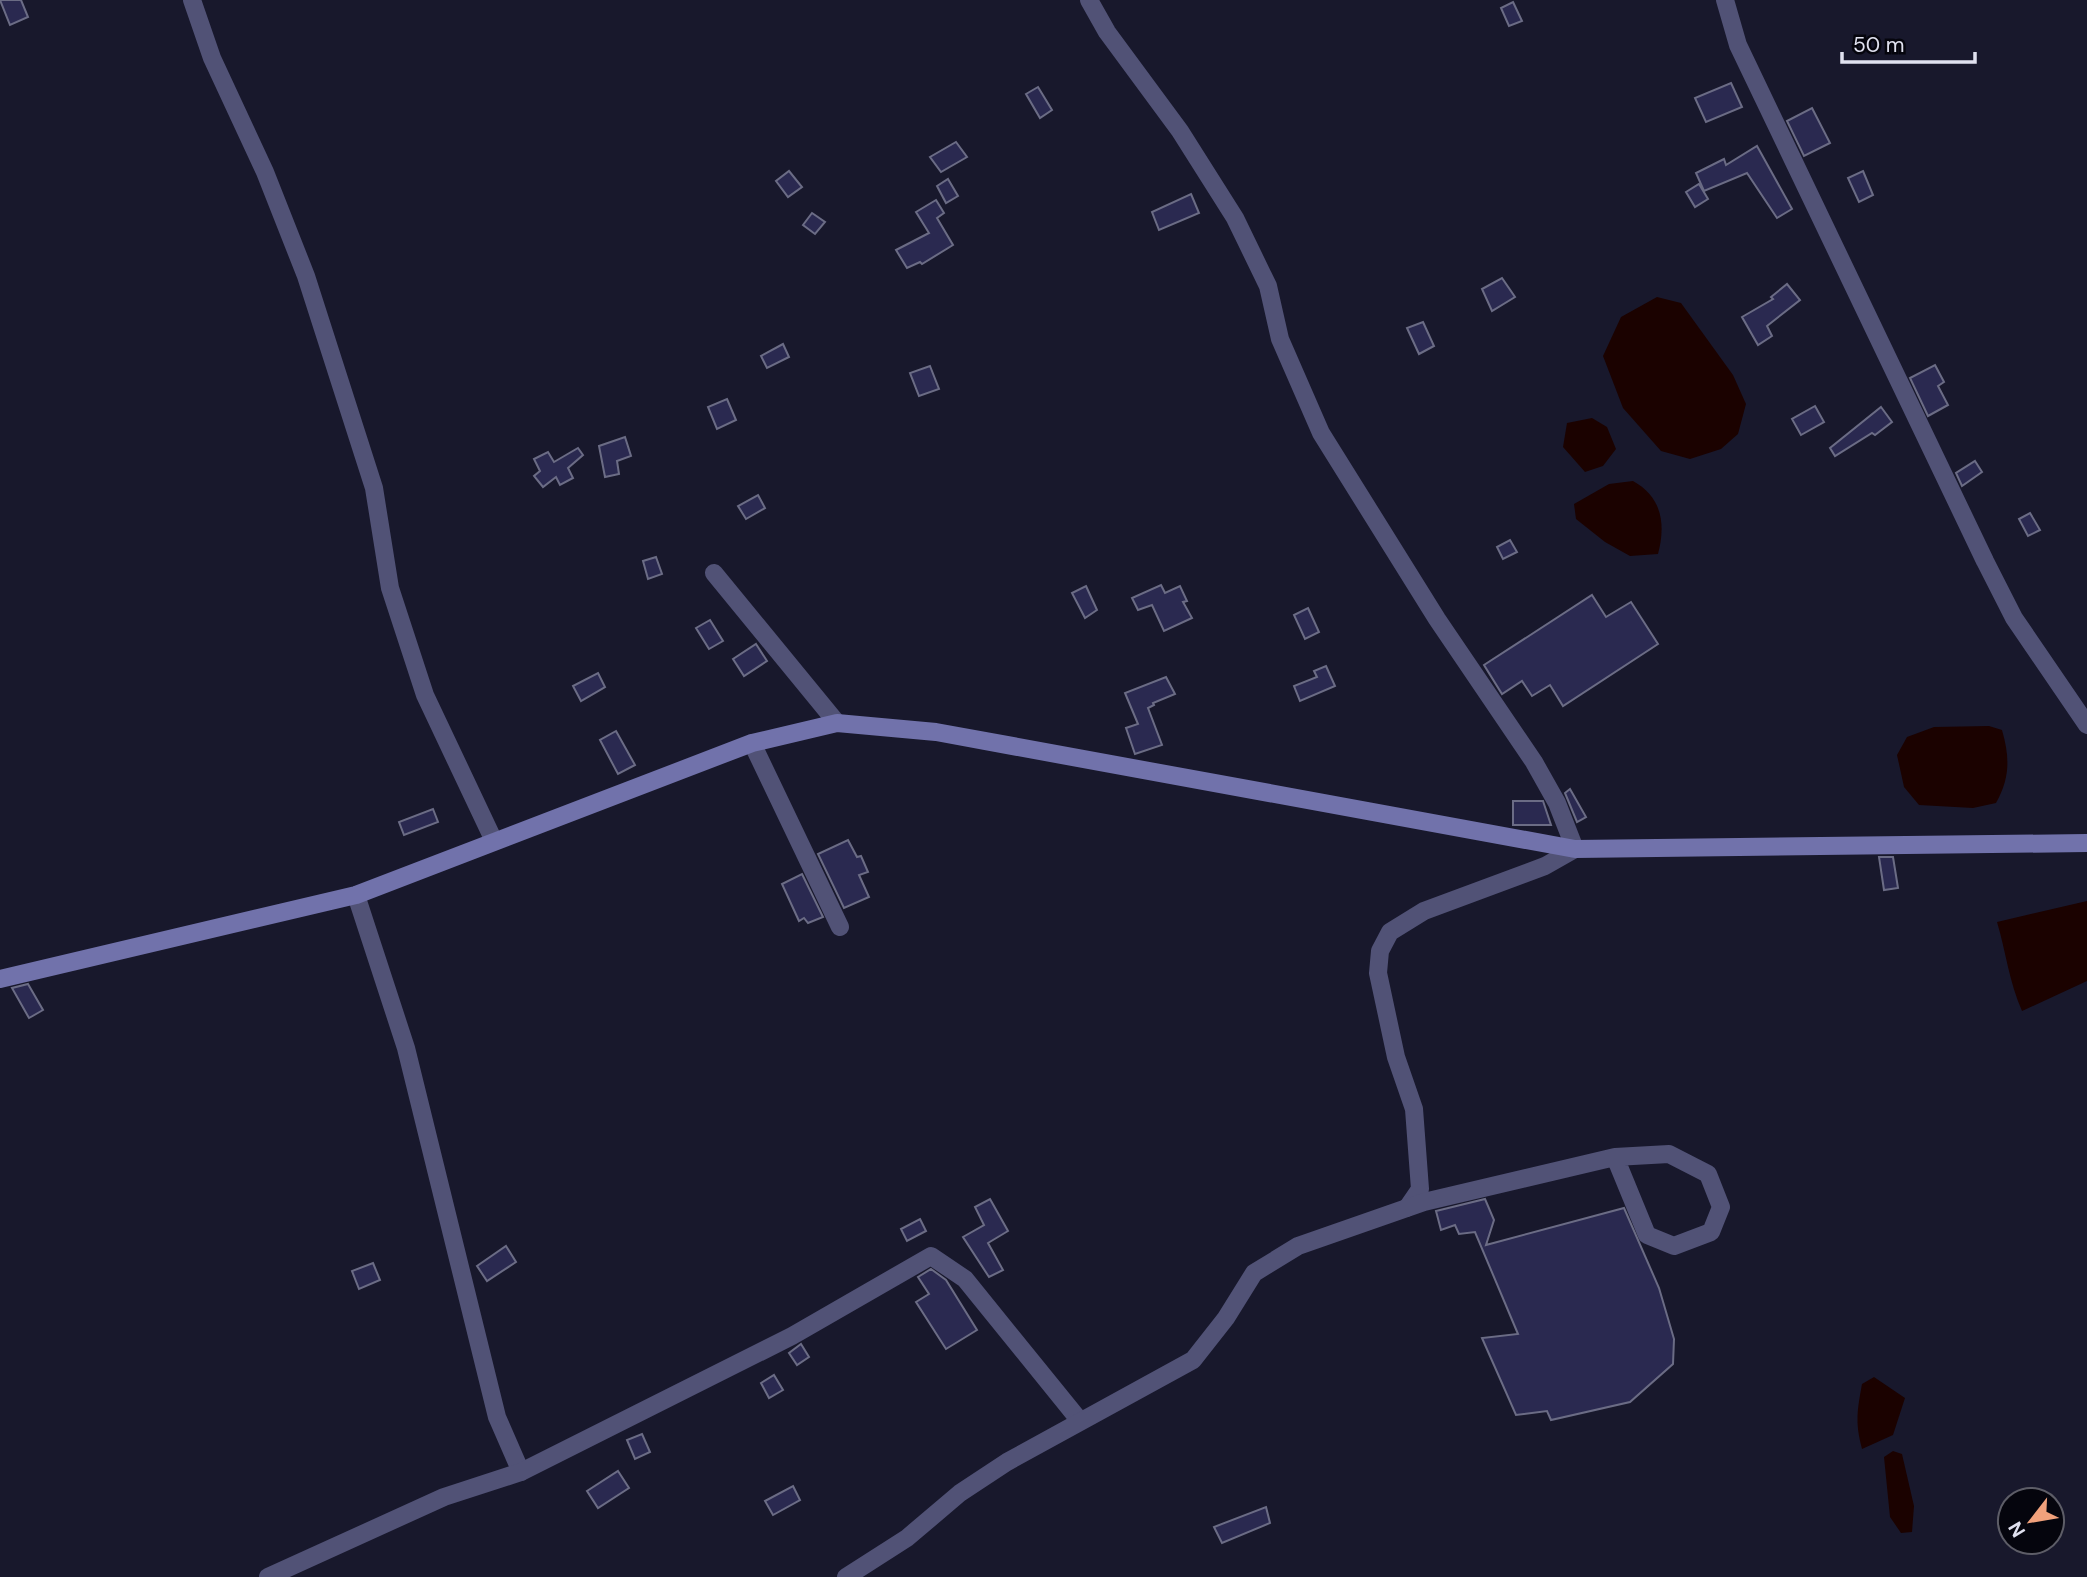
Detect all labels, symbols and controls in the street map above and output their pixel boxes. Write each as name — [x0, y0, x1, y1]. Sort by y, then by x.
scale bar — [1842, 21, 1975, 65]
text: 50 m — [1853, 31, 1904, 59]
north arrow — [1996, 1486, 2066, 1556]
text: N — [2003, 1517, 2031, 1542]

